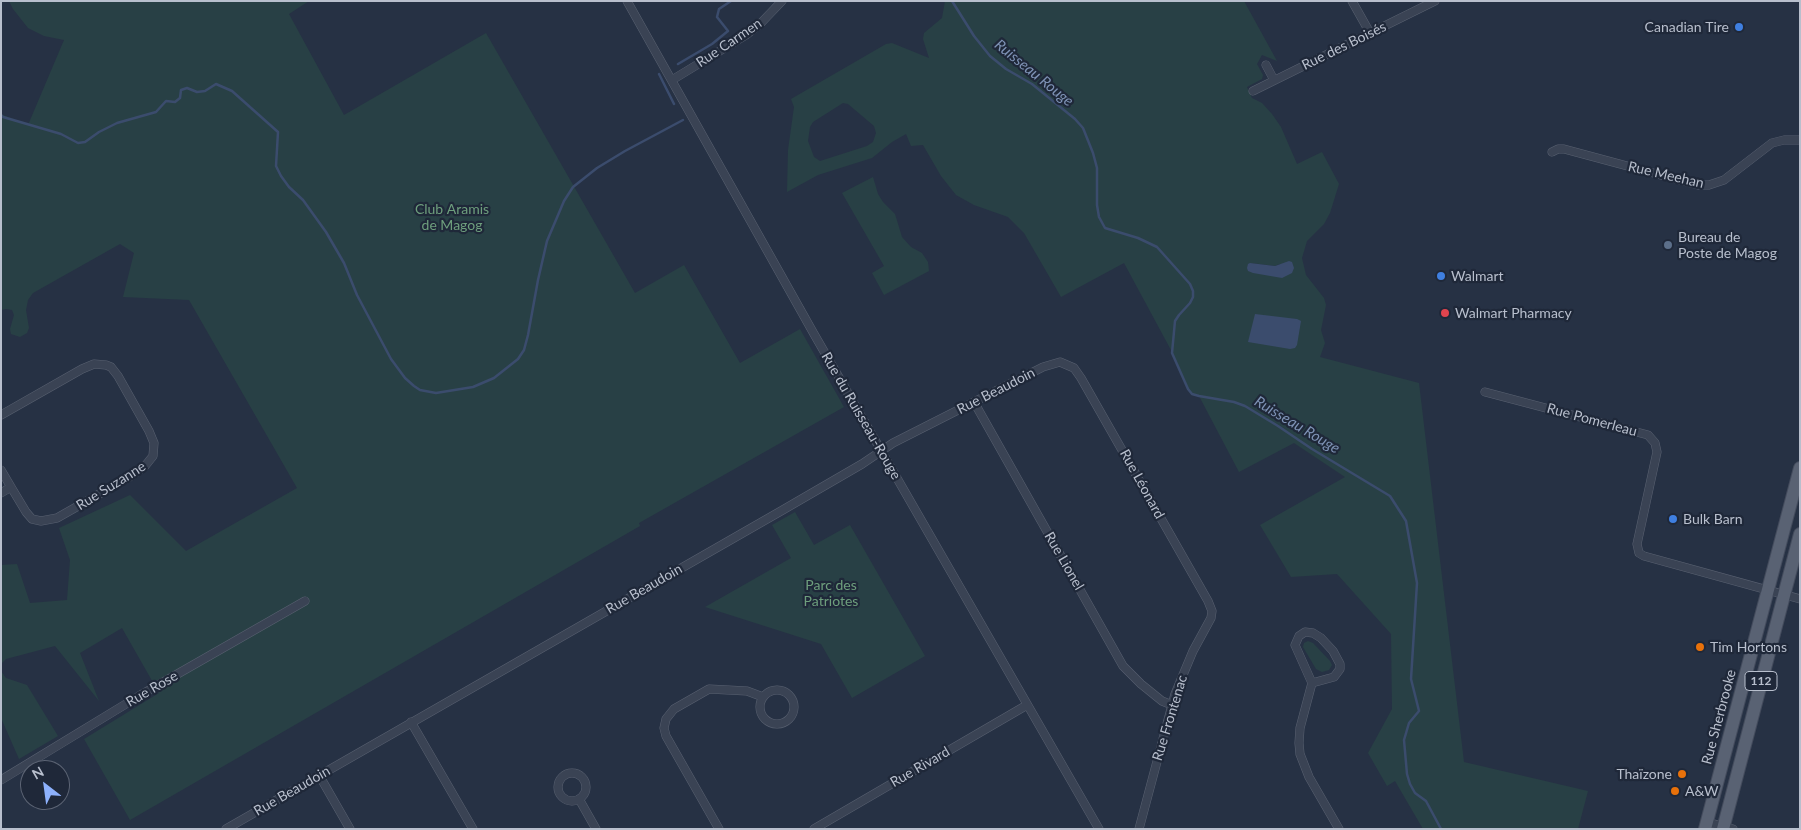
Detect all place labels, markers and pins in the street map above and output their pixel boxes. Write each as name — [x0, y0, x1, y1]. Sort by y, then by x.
place label: Canadian Tire — [1645, 19, 1729, 35]
marker: Canadian Tire — [1733, 21, 1745, 33]
place label: Bureau de Poste de Magog — [1678, 229, 1777, 262]
marker: Bureau de Poste de Magog — [1662, 239, 1674, 251]
place label: Walmart — [1451, 268, 1504, 284]
marker: Walmart — [1435, 270, 1447, 282]
place label: Walmart Pharmacy — [1455, 305, 1572, 321]
marker: Walmart Pharmacy — [1439, 307, 1451, 319]
place label: Bulk Barn — [1683, 511, 1743, 527]
marker: Bulk Barn — [1667, 513, 1679, 525]
place label: Tim Hortons — [1710, 639, 1787, 655]
marker: Tim Hortons — [1694, 641, 1706, 653]
place label: Thaïzone — [1616, 766, 1672, 782]
marker: Thaïzone — [1676, 768, 1688, 780]
place label: A&W — [1685, 783, 1719, 799]
marker: A&W — [1669, 785, 1681, 797]

